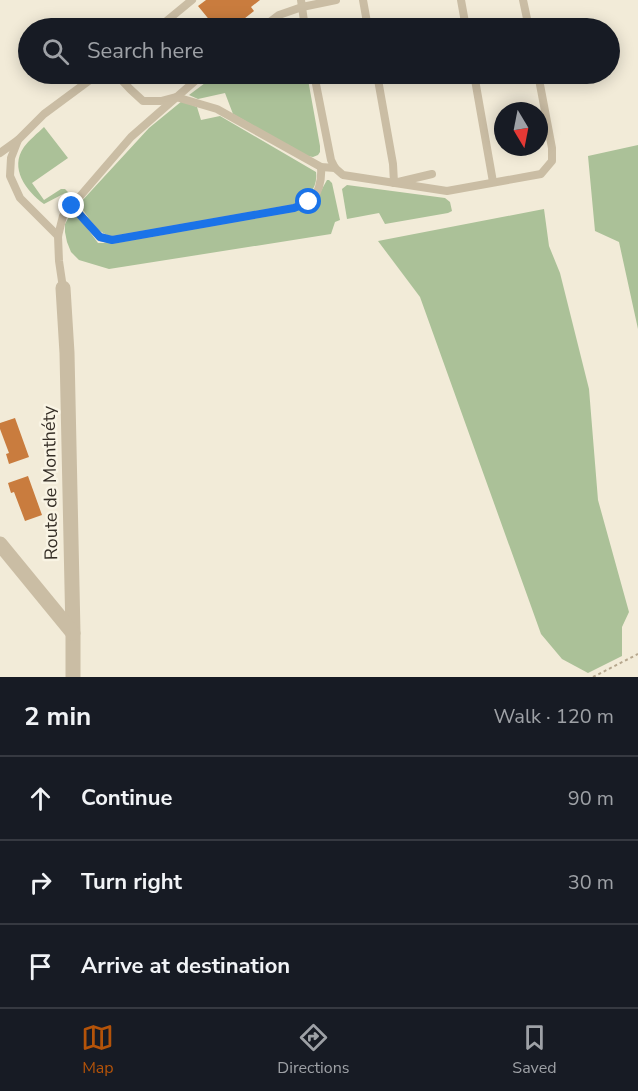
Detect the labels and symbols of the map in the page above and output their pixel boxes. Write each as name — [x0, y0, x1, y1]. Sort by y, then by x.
north arrow — [494, 102, 548, 156]
route start — [295, 188, 321, 214]
route end — [58, 192, 84, 218]
street label: Route de Monthéty — [37, 405, 63, 560]

